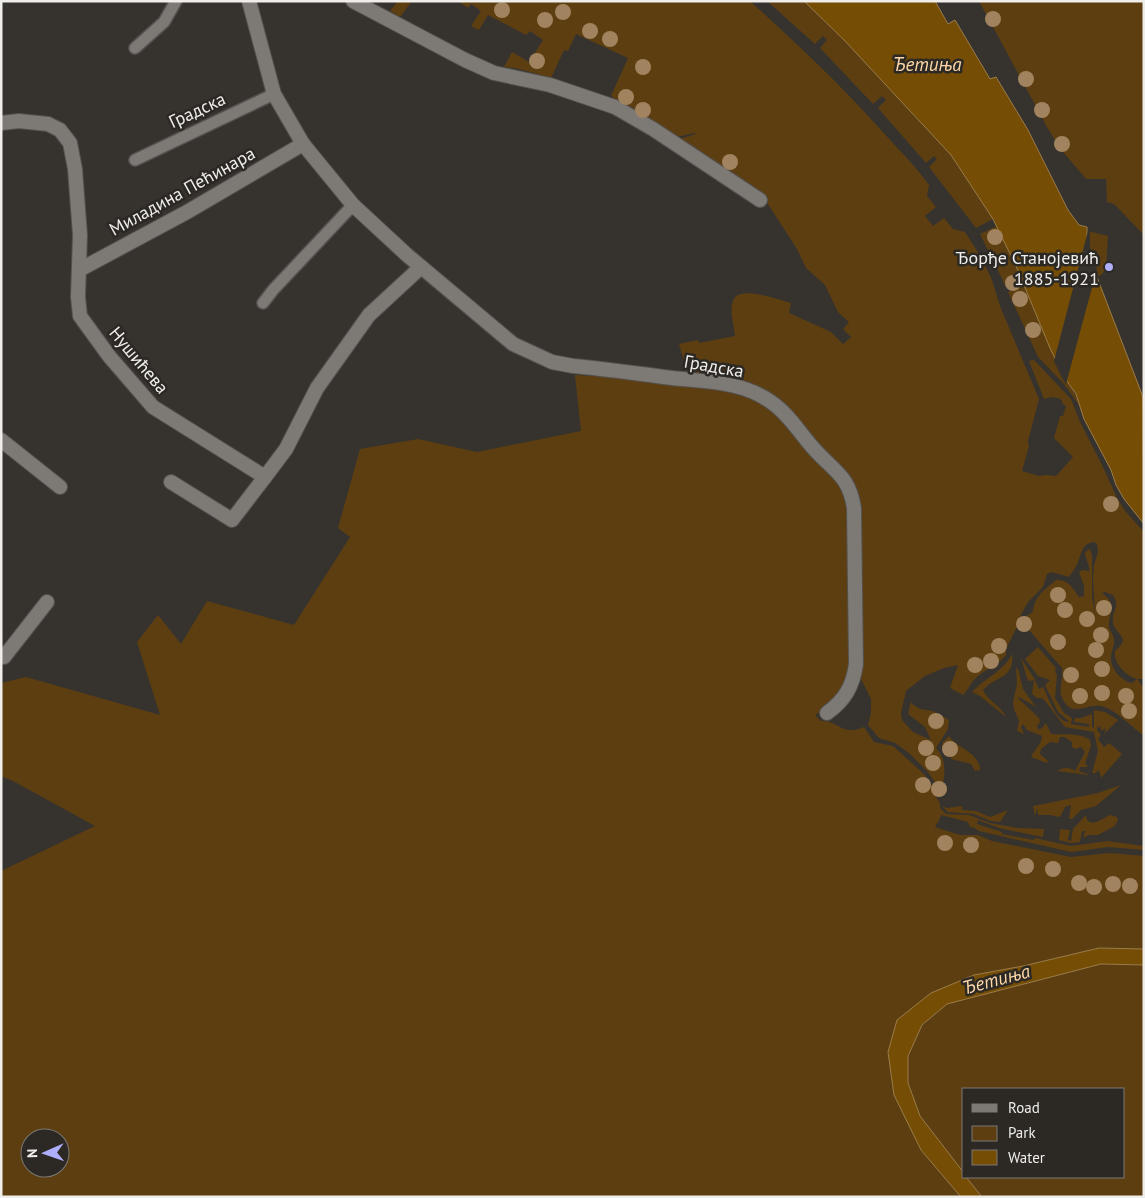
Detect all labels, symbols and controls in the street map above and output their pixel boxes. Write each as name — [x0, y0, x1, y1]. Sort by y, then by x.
water label: Ђетиња — [892, 52, 962, 76]
street label: Градска — [165, 87, 229, 133]
street label: Миладина Пећинара — [105, 141, 259, 241]
place label: Ђорђе Станојевић 1885-1921 — [955, 246, 1099, 290]
marker: Ђорђе Станојевић 1885-1921 — [1103, 261, 1115, 273]
street label: Нушићева — [104, 322, 174, 398]
street label: Градска — [682, 349, 746, 383]
water label: Ђетиња — [959, 958, 1033, 1000]
legend — [962, 1088, 1125, 1178]
text: Road — [1008, 1098, 1040, 1117]
text: Park — [1008, 1123, 1036, 1142]
north arrow — [20, 1128, 70, 1178]
text: Water — [1008, 1148, 1045, 1167]
text: N — [23, 1149, 41, 1158]

